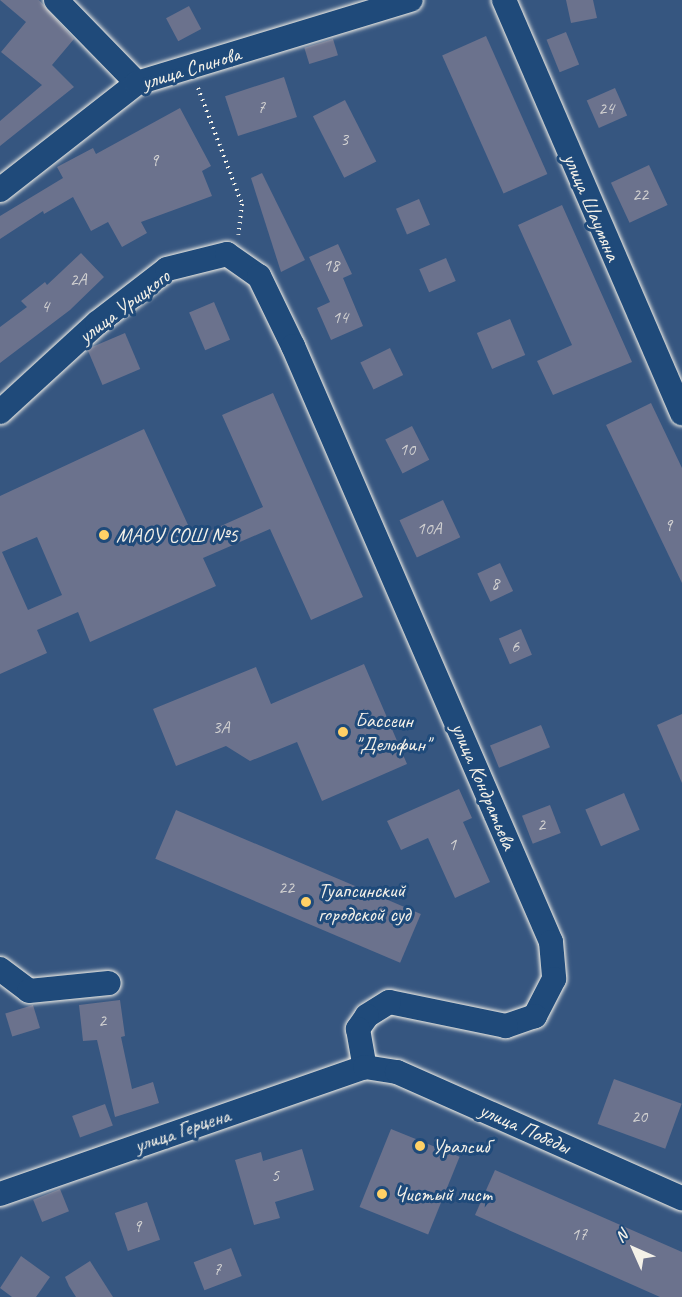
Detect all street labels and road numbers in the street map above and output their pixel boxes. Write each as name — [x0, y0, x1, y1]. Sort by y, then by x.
street label: улица Спинова — [139, 41, 243, 95]
street label: улица Шаумяна — [558, 149, 626, 265]
street label: улица Урицкого — [74, 264, 174, 348]
street label: улица Кондратьева — [446, 720, 522, 852]
street label: улица Победы — [476, 1097, 574, 1159]
street label: улица Герцена — [131, 1102, 233, 1158]

